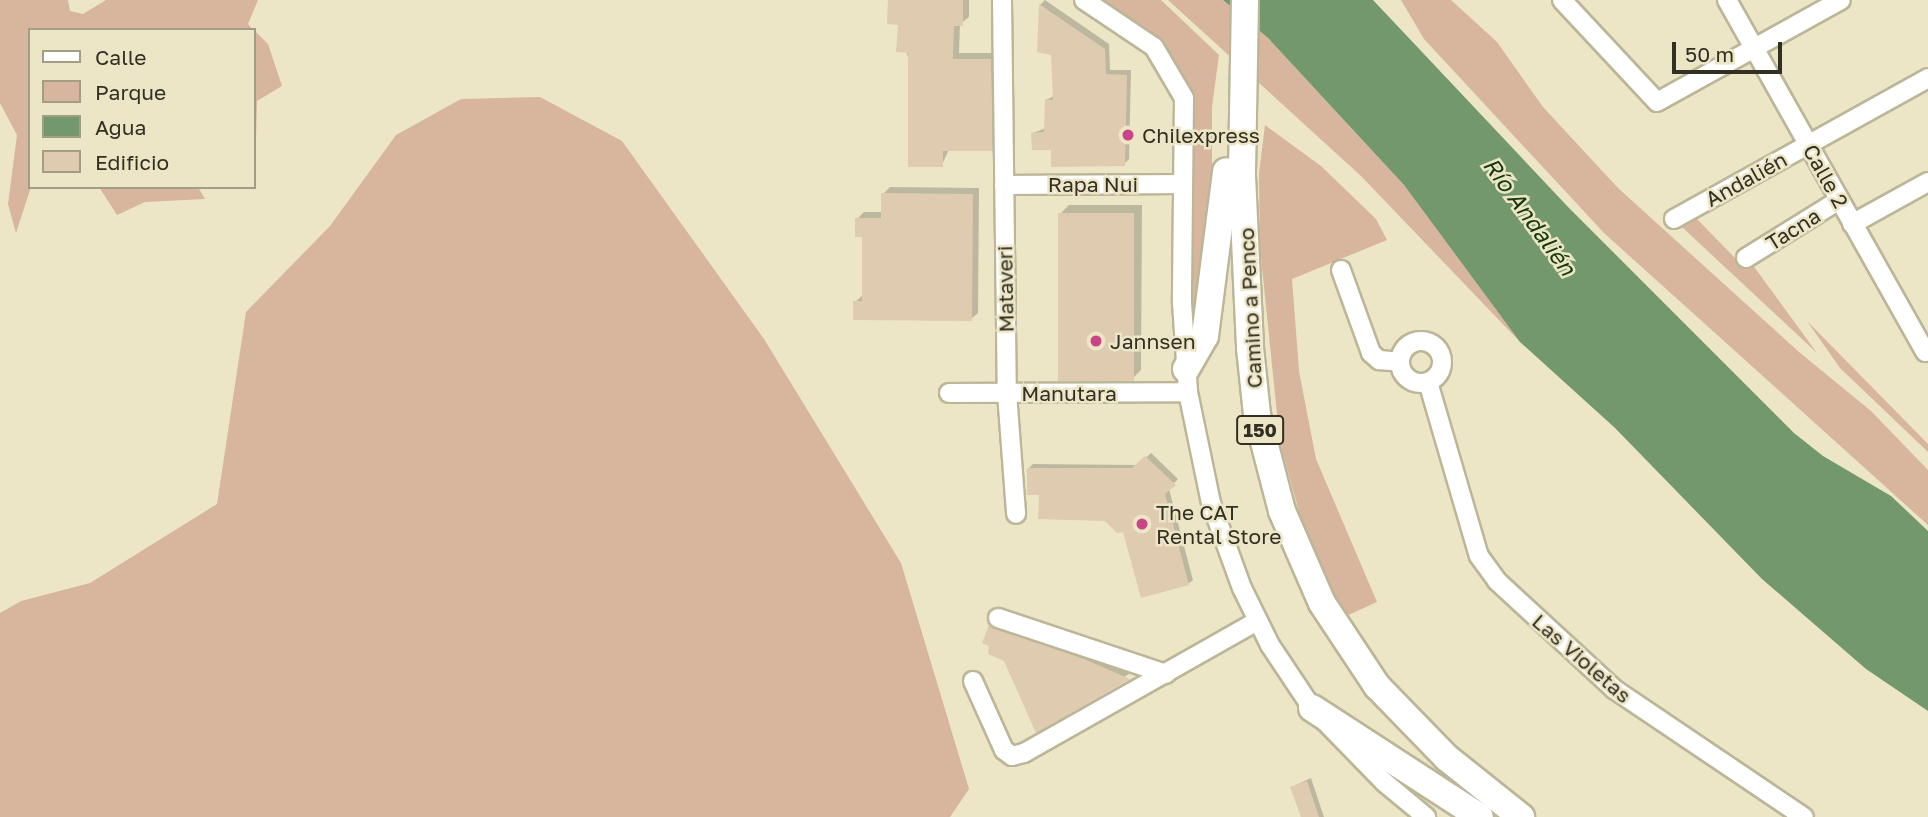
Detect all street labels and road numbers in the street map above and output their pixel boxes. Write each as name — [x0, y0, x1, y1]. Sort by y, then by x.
street label: Calle 2 — [1798, 140, 1854, 212]
street label: Andalién — [1701, 146, 1791, 212]
street label: Rapa Nui — [1048, 171, 1138, 197]
street label: Tacna — [1761, 203, 1825, 255]
street label: Camino a Penco — [1233, 227, 1267, 389]
street label: Mataveri — [992, 245, 1018, 333]
street label: Manutara — [1021, 380, 1117, 406]
road number: 150 — [1236, 414, 1284, 446]
street label: Las Violetas — [1527, 608, 1637, 708]

